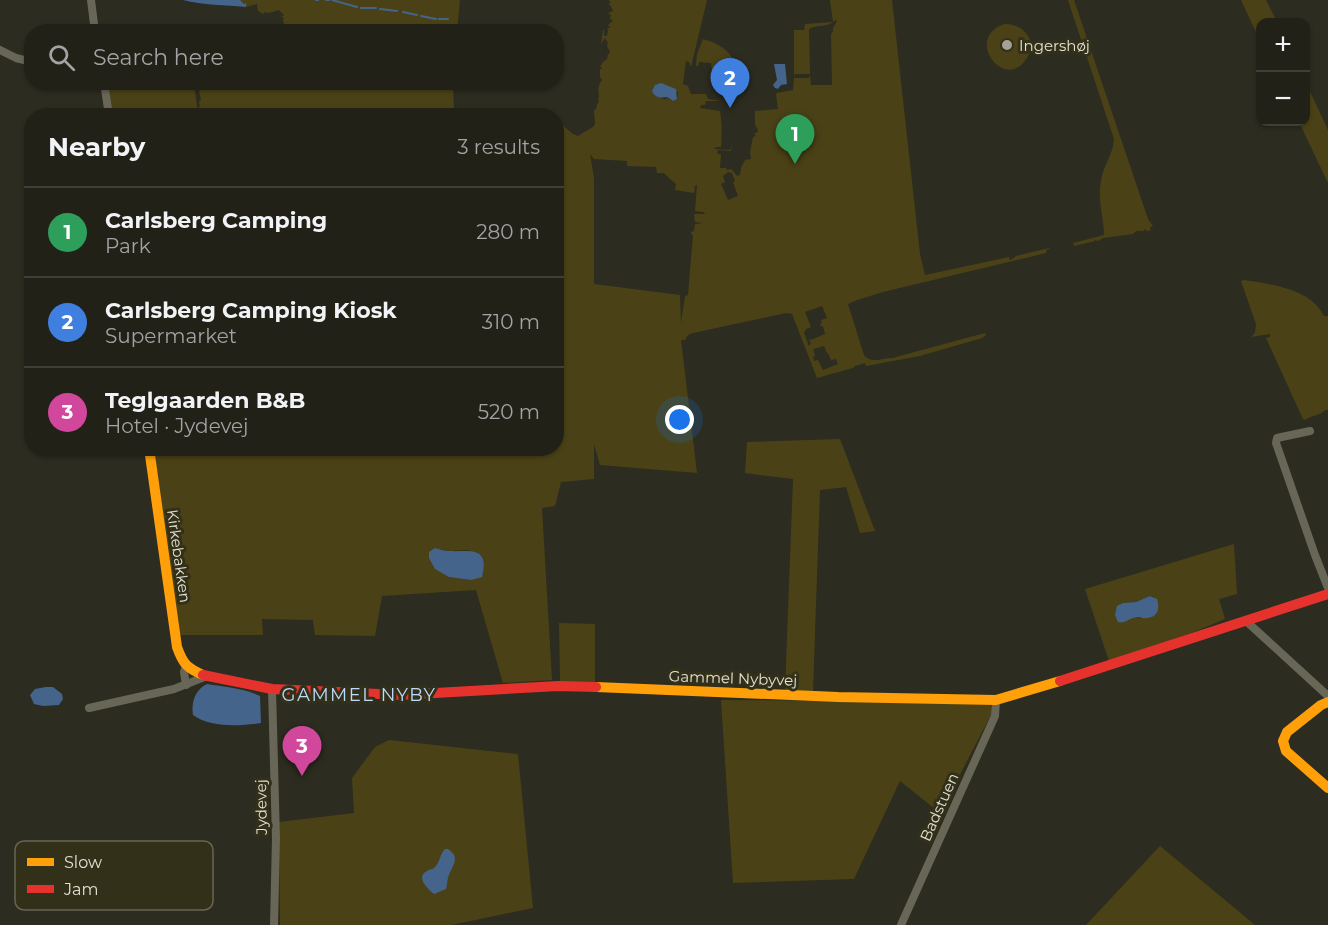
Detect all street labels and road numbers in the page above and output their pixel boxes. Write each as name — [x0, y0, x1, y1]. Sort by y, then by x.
street label: Kirkebakken — [163, 508, 195, 604]
street label: Gammel Nybyvej — [668, 666, 798, 690]
street label: Badstuen — [915, 770, 963, 844]
street label: Jydevej — [251, 779, 271, 836]

